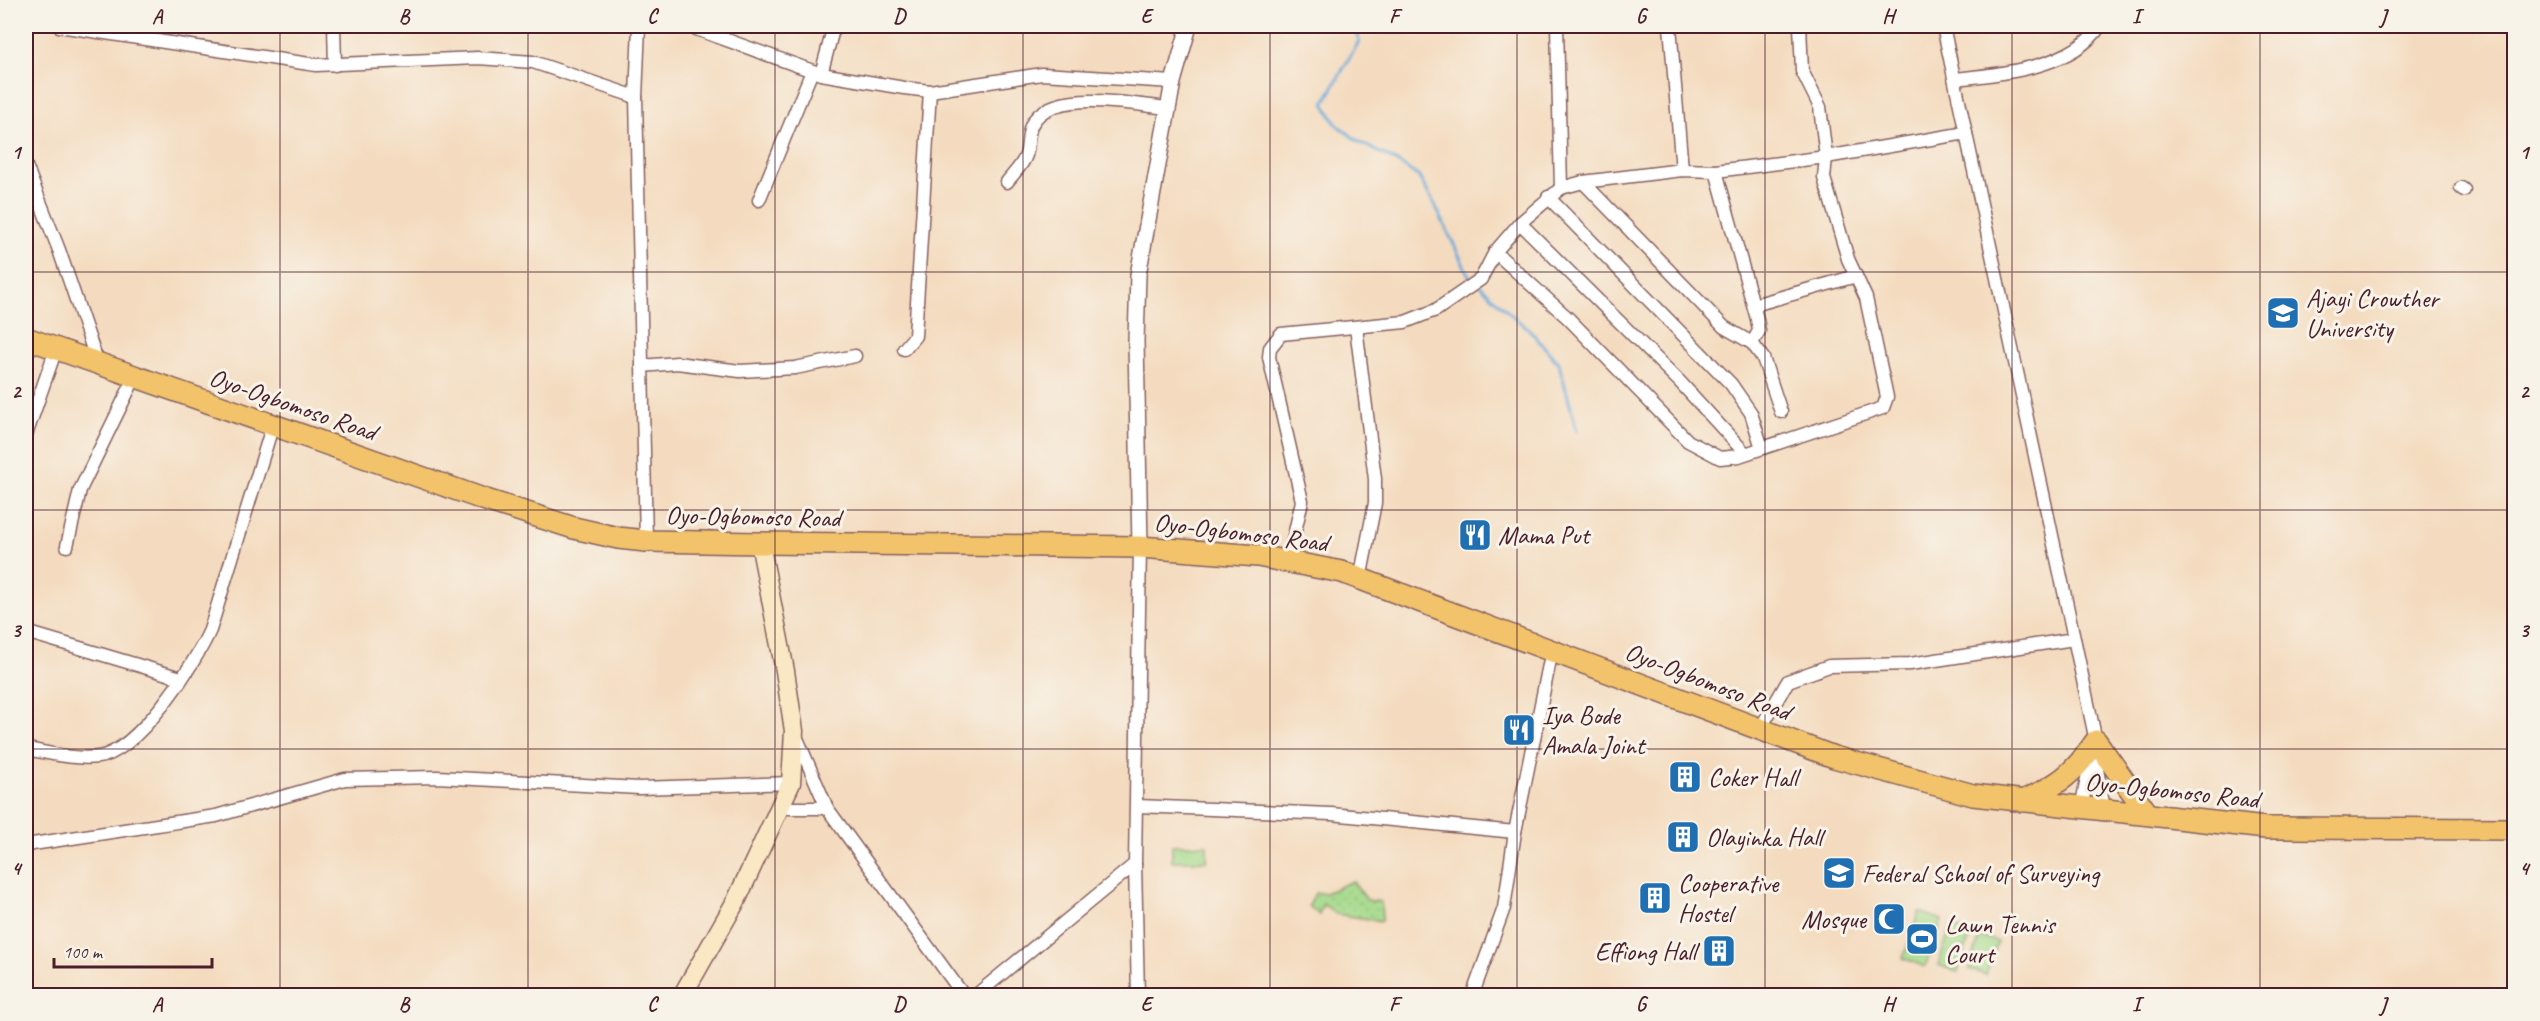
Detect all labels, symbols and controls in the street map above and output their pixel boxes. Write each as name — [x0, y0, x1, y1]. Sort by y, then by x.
text: A — [152, 4, 164, 29]
text: B — [399, 4, 411, 29]
text: C — [647, 4, 659, 29]
text: D — [893, 4, 907, 29]
text: E — [1141, 4, 1155, 29]
text: F — [1389, 4, 1403, 29]
text: G — [1636, 4, 1649, 29]
text: H — [1882, 4, 1897, 29]
text: I — [2132, 4, 2145, 29]
text: J — [2378, 4, 2390, 29]
text: 1 — [12, 140, 23, 165]
text: 1 — [2520, 140, 2531, 165]
place label: Ajayi Crowther University — [2306, 282, 2441, 345]
school or university icon: Ajayi Crowther University — [2265, 295, 2301, 331]
street label: Oyo-Ogbomoso Road — [205, 360, 384, 450]
text: 2 — [12, 379, 23, 404]
text: 2 — [2520, 379, 2531, 404]
street label: Oyo-Ogbomoso Road — [665, 498, 844, 535]
street label: Oyo-Ogbomoso Road — [1152, 505, 1333, 560]
restaurant icon: Mama Put — [1457, 517, 1493, 553]
place label: Mama Put — [1498, 519, 1591, 552]
text: 3 — [12, 618, 23, 643]
text: 3 — [2520, 618, 2531, 643]
street label: Oyo-Ogbomoso Road — [1620, 635, 1799, 730]
place label: Iya Bode Amala Joint — [1542, 699, 1647, 762]
restaurant icon: Iya Bode Amala Joint — [1501, 712, 1537, 748]
building icon: Coker Hall — [1667, 759, 1703, 795]
place label: Coker Hall — [1708, 761, 1802, 794]
street label: Oyo-Ogbomoso Road — [2083, 765, 2264, 816]
building icon: Olayinka Hall — [1665, 819, 1701, 855]
place label: Olayinka Hall — [1706, 821, 1826, 854]
school or university icon: Federal School of Surveying — [1821, 855, 1857, 891]
text: 4 — [12, 856, 24, 881]
text: 4 — [2520, 856, 2532, 881]
place label: Federal School of Surveying — [1862, 857, 2101, 890]
place label: Cooperative Hostel — [1678, 867, 1780, 930]
building icon: Cooperative Hostel — [1637, 880, 1673, 916]
mosque icon: Mosque — [1871, 901, 1907, 937]
place label: Mosque — [1801, 903, 1868, 936]
place label: Lawn Tennis Court — [1945, 908, 2057, 971]
sports icon: Lawn Tennis Court — [1904, 921, 1940, 957]
scale bar — [54, 931, 212, 969]
building icon: Effiong Hall — [1701, 933, 1737, 969]
place label: Effiong Hall — [1595, 935, 1701, 968]
text: 100 m — [63, 941, 104, 963]
text: A — [152, 992, 164, 1017]
text: B — [399, 992, 411, 1017]
text: C — [647, 992, 659, 1017]
text: D — [893, 992, 907, 1017]
text: E — [1141, 992, 1155, 1017]
text: F — [1389, 992, 1403, 1017]
text: G — [1636, 992, 1649, 1017]
text: H — [1882, 992, 1897, 1017]
text: I — [2132, 992, 2145, 1017]
text: J — [2378, 992, 2390, 1017]

